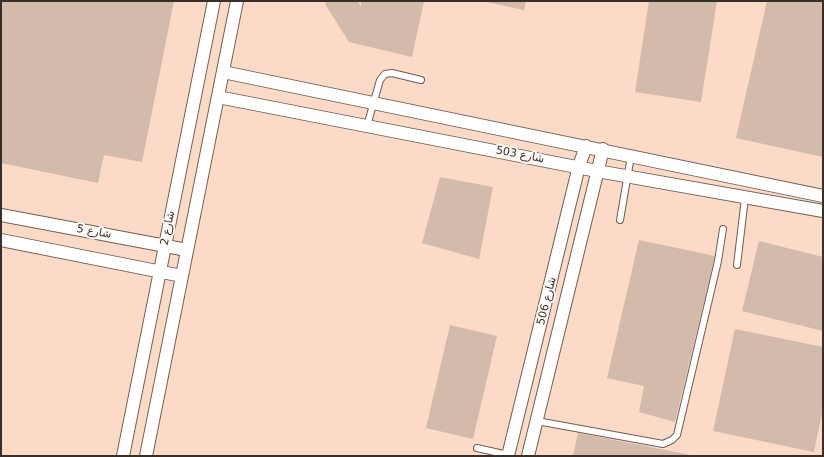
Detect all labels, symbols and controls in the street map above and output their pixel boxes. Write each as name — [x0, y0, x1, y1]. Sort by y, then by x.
street label: شارع 503 — [495, 144, 545, 166]
street label: شارع 2 — [158, 210, 178, 246]
street label: شارع 5 — [76, 222, 112, 242]
street label: شارع 506 — [535, 276, 559, 326]

